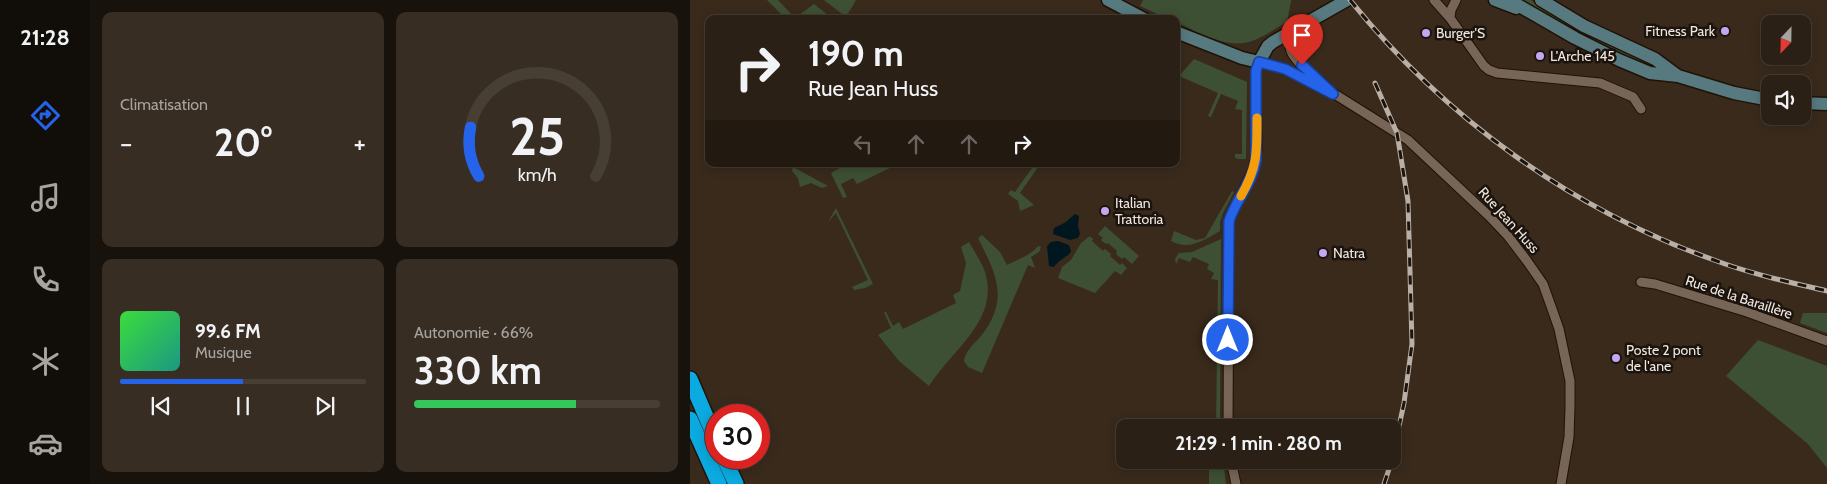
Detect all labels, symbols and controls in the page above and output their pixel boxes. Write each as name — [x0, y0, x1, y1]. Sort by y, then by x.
pin — [1281, 14, 1323, 65]
north arrow — [1761, 15, 1811, 65]
map controls — [1761, 15, 1811, 125]
icon: arrive — [1288, 21, 1316, 49]
place label: Fitness Park — [1645, 22, 1716, 40]
text: 21:28 — [20, 24, 70, 51]
place label: Burger'S — [1436, 24, 1485, 42]
marker: Fitness Park — [1719, 25, 1731, 37]
marker: Burger'S — [1420, 27, 1432, 39]
text: 190 m — [808, 32, 904, 75]
icon: right — [725, 35, 790, 100]
place label: L'Arche 145 — [1550, 47, 1615, 65]
marker: L'Arche 145 — [1534, 50, 1546, 62]
text: Rue Jean Huss — [808, 75, 938, 102]
button: sound — [1761, 75, 1811, 125]
text: Climatisation — [120, 95, 208, 114]
icon: directions — [28, 98, 63, 133]
text: 25 — [509, 105, 565, 168]
text: 20° — [214, 119, 272, 166]
text: − — [120, 126, 132, 160]
text: + — [354, 126, 366, 160]
icon: left — [849, 130, 877, 158]
icon: ahead — [902, 130, 930, 158]
icon: ahead — [955, 130, 983, 158]
icon: right — [1008, 130, 1036, 158]
text: km/h — [517, 164, 557, 185]
icon: music — [28, 180, 63, 215]
street label: Rue Jean Huss — [1475, 183, 1544, 257]
place label: Italian Trattoria — [1115, 194, 1164, 228]
marker: Italian Trattoria — [1099, 205, 1111, 217]
place label: Natra — [1333, 244, 1365, 262]
marker: Natra — [1317, 247, 1329, 259]
icon: phone — [28, 262, 63, 297]
street label: Rue de la Baraillère — [1683, 271, 1795, 323]
position arrow — [1201, 313, 1253, 365]
text: 99.6 FM — [195, 320, 261, 343]
text: Autonomie · 66% — [414, 323, 533, 342]
place label: Poste 2 pont de l'ane — [1626, 341, 1701, 375]
text: Musique — [195, 343, 252, 362]
icon: climate — [28, 344, 63, 379]
text: 330 km — [414, 347, 542, 394]
marker: Poste 2 pont de l'ane — [1610, 352, 1622, 364]
icon: previous — [147, 392, 175, 420]
icon: pause — [229, 392, 257, 420]
icon: next — [311, 392, 339, 420]
speed limit sign: 30 — [705, 404, 770, 469]
icon: car — [28, 426, 63, 461]
text: 21:29 · 1 min · 280 m — [1175, 432, 1342, 455]

